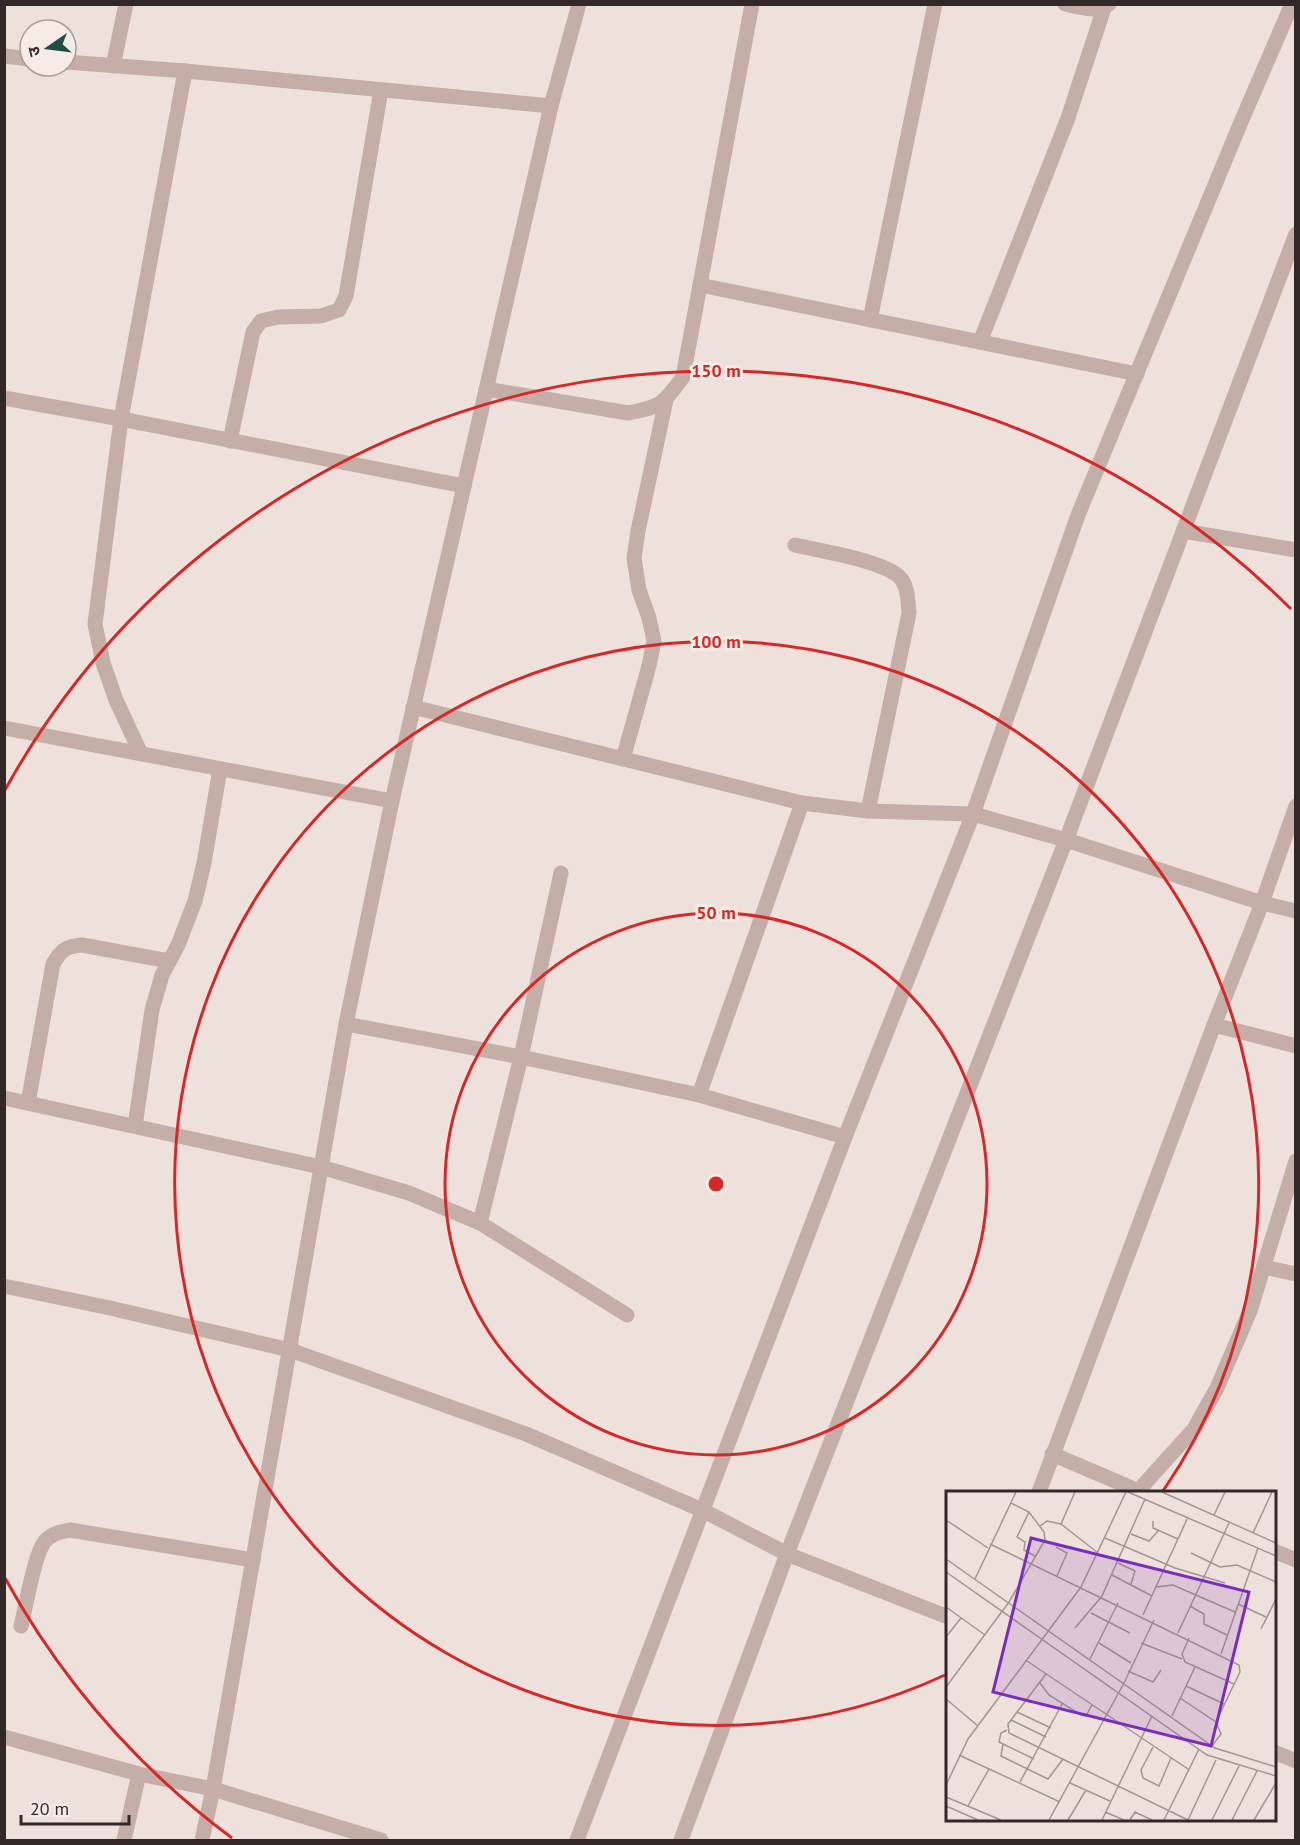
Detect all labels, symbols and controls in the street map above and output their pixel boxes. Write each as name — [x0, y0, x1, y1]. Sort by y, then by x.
north arrow — [18, 18, 78, 78]
text: उ — [22, 44, 44, 59]
text: 150 m — [691, 359, 741, 382]
text: 100 m — [691, 630, 741, 653]
text: 50 m — [696, 901, 736, 924]
centre of rings — [706, 1174, 726, 1194]
inset map — [946, 1491, 1276, 1821]
scale bar — [21, 1788, 129, 1826]
text: 20 m — [30, 1797, 69, 1820]

